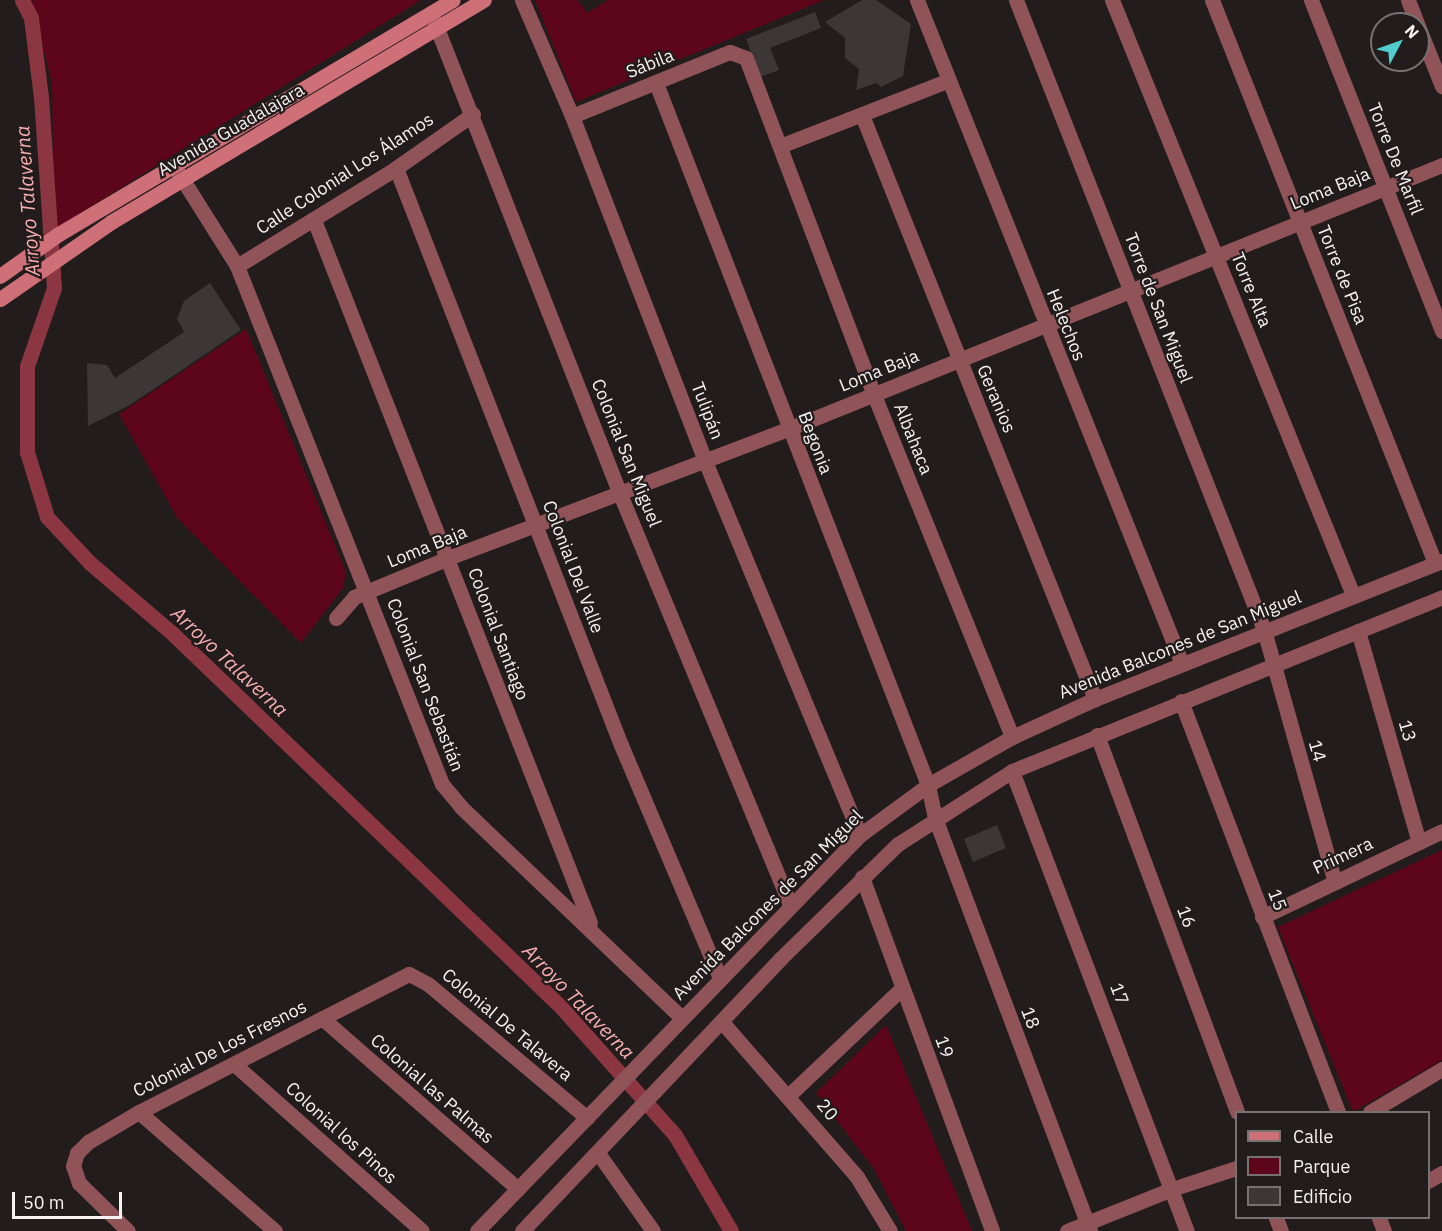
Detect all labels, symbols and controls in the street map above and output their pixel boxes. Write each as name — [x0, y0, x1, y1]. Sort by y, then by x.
north arrow — [1370, 12, 1430, 72]
text: N — [1401, 21, 1423, 42]
street label: Sábila — [623, 45, 677, 83]
street label: Avenida Guadalajara — [154, 79, 308, 181]
street label: Torre De Marfil — [1363, 100, 1427, 218]
street label: Calle Colonial Los Álamos — [252, 109, 438, 239]
water label: Arroyo Talaverna — [10, 125, 44, 277]
street label: Loma Baja — [1287, 163, 1373, 215]
street label: Torre de Pisa — [1312, 222, 1372, 328]
street label: Torre de San Miguel — [1119, 230, 1197, 386]
street label: Torre Alta — [1226, 249, 1276, 331]
street label: Helechos — [1042, 286, 1090, 364]
street label: Loma Baja — [836, 345, 922, 397]
street label: Geranios — [972, 362, 1020, 436]
street label: Colonial San Miguel — [586, 376, 666, 530]
street label: Tulipán — [686, 379, 728, 443]
street label: Albahaca — [889, 400, 937, 478]
street label: Begonia — [793, 409, 837, 477]
street label: Colonial Del Valle — [538, 498, 608, 636]
street label: Loma Baja — [384, 521, 470, 573]
street label: Colonial Santiago — [463, 565, 533, 703]
street label: Avenida Balcones de San Miguel — [1055, 586, 1305, 704]
street label: Colonial San Sebastián — [382, 595, 468, 775]
water label: Arroyo Talaverna — [167, 601, 293, 721]
street label: 13 — [1394, 718, 1420, 744]
street label: 14 — [1304, 738, 1330, 764]
street label: Avenida Balcones de San Miguel — [668, 805, 868, 1005]
street label: Primera — [1310, 833, 1376, 879]
street label: 15 — [1263, 886, 1291, 914]
street label: 16 — [1172, 903, 1200, 931]
water label: Arroyo Talaverna — [518, 938, 640, 1064]
street label: Colonial De Talavera — [437, 964, 577, 1086]
street label: 17 — [1105, 980, 1133, 1008]
street label: Colonial De Los Fresnos — [130, 996, 310, 1102]
street label: 18 — [1016, 1004, 1044, 1032]
street label: Colonial las Palmas — [366, 1029, 498, 1149]
street label: 19 — [930, 1033, 958, 1061]
street label: Colonial los Pinos — [281, 1077, 401, 1189]
street label: 20 — [812, 1095, 842, 1125]
legend — [1235, 1111, 1430, 1219]
text: Calle — [1293, 1125, 1333, 1148]
text: Parque — [1293, 1155, 1350, 1178]
scale bar — [15, 1180, 124, 1218]
text: Edificio — [1293, 1185, 1352, 1208]
text: 50 m — [23, 1191, 65, 1214]

